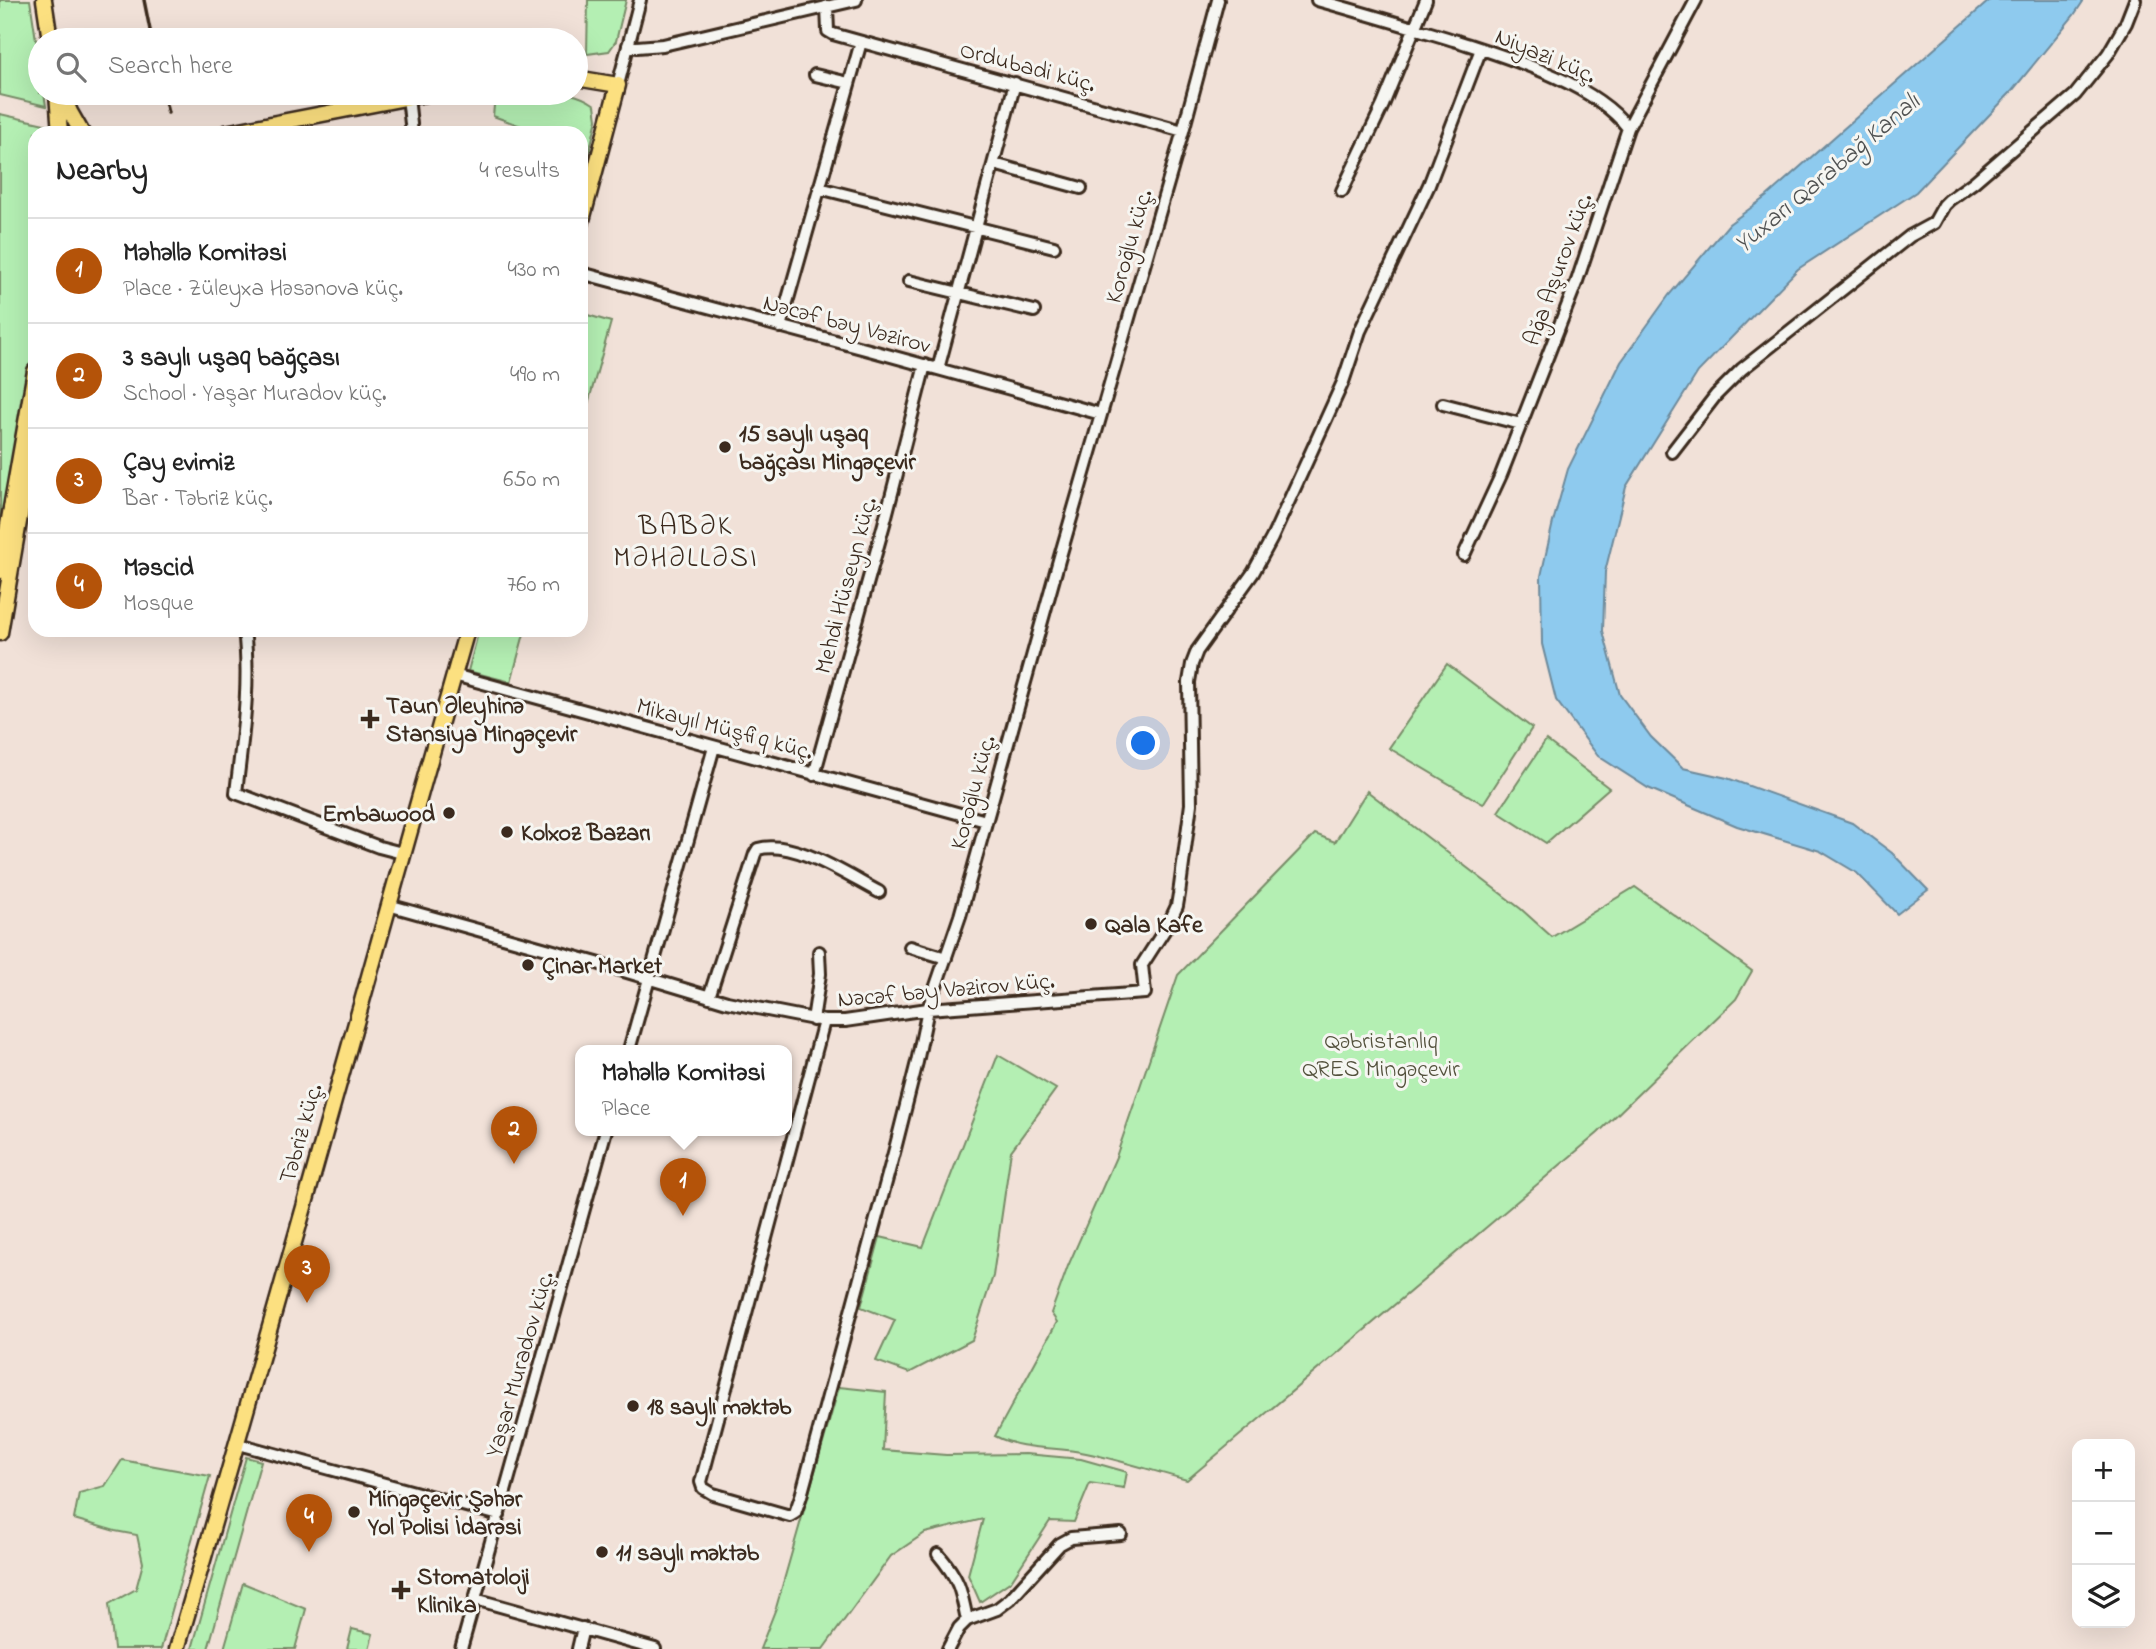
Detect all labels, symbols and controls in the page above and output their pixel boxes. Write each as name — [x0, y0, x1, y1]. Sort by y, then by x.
street label: Niyazi küç. — [1489, 20, 1601, 95]
search box — [28, 28, 588, 105]
street label: Ordubadi küç. — [955, 33, 1099, 103]
icon: search — [52, 48, 90, 86]
text: Search here — [108, 48, 233, 86]
water label: Yuxarı Qarabağ Kanalı — [1726, 84, 1930, 264]
text: Nearby — [56, 150, 148, 194]
text: 4 results — [479, 155, 560, 188]
street label: Koroğlu küç. — [1097, 185, 1163, 308]
street label: Ağa Aşurov küç. — [1516, 189, 1603, 351]
text: Məhəllə Komitəsi — [123, 235, 287, 273]
text: 1 — [75, 254, 83, 287]
text: 430 m — [507, 254, 560, 287]
text: Place · Züleyxa Həsənova küç. — [123, 273, 403, 306]
street label: Nəcəf bəy Vəzirov — [759, 286, 935, 366]
text: 3 saylı uşaq bağçası — [123, 340, 340, 378]
text: 2 — [73, 359, 85, 392]
text: 490 m — [510, 359, 560, 392]
text: School · Yaşar Muradov küç. — [123, 378, 387, 411]
place label: 15 saylı uşaq bağçası Mingəçevir — [739, 418, 916, 482]
marker: 15 saylı uşaq bağçası Mingəçevir — [717, 439, 733, 455]
text: Çay evimiz — [123, 445, 234, 483]
text: 3 — [74, 464, 84, 497]
text: 650 m — [503, 464, 560, 497]
text: Bar · Təbriz küç. — [123, 483, 273, 516]
street label: Mehdi Hüseyn küç. — [807, 493, 889, 678]
district label: BABƏK MƏHƏLLƏSI — [613, 507, 759, 580]
text: Məscid — [123, 550, 194, 588]
text: 4 — [74, 569, 84, 602]
text: 760 m — [507, 569, 560, 602]
text: Mosque — [123, 588, 194, 621]
place label: Taun Əleyhinə Stansiya Mingəçevir — [386, 690, 578, 754]
street label: Mikayıl Müşfiq küç. — [632, 690, 817, 772]
marker: Taun Əleyhinə Stansiya Mingəçevir — [360, 709, 380, 729]
your location — [1126, 726, 1160, 760]
street label: Koroğlu küç. — [942, 731, 1007, 854]
place label: Embawood — [322, 798, 435, 833]
marker: Embawood — [441, 805, 457, 821]
place label: Kolxoz Bazarı — [521, 817, 651, 852]
marker: Kolxoz Bazarı — [499, 824, 515, 840]
place label: Qala Kafe — [1105, 909, 1204, 944]
marker: Qala Kafe — [1083, 916, 1099, 932]
place label: Çinar Market — [542, 950, 663, 985]
marker: Çinar Market — [520, 957, 536, 973]
street label: Nəcəf bəy Vəzirov küç. — [836, 965, 1056, 1019]
park label: Qəbristanlıq QRES Mingəçevir — [1302, 1025, 1460, 1088]
popup — [575, 1045, 792, 1136]
text: Məhəllə Komitəsi — [602, 1055, 765, 1093]
street label: Təbriz küç. — [271, 1079, 333, 1188]
text: Place — [602, 1093, 650, 1126]
pin: 2 — [491, 1106, 537, 1164]
pin: 1 — [660, 1158, 706, 1216]
pin: 3 — [284, 1245, 330, 1303]
street label: Yaşar Muradov küç. — [478, 1267, 565, 1462]
place label: 18 saylı məktəb — [647, 1391, 792, 1427]
marker: 18 saylı məktəb — [625, 1398, 641, 1414]
map controls — [2072, 1439, 2135, 1628]
button: + — [2072, 1439, 2135, 1502]
place label: Mingəçevir Şəhər Yol Polisi İdarəsi — [367, 1483, 523, 1546]
pin: 4 — [286, 1494, 332, 1552]
button: − — [2072, 1502, 2135, 1565]
marker: Mingəçevir Şəhər Yol Polisi İdarəsi — [346, 1504, 362, 1520]
place label: 11 saylı məktəb — [616, 1537, 759, 1573]
marker: 11 saylı məktəb — [594, 1544, 610, 1560]
place label: Stomatoloji Klinika — [417, 1561, 530, 1624]
button: layers — [2072, 1565, 2135, 1628]
marker: Stomatoloji Klinika — [391, 1580, 411, 1600]

